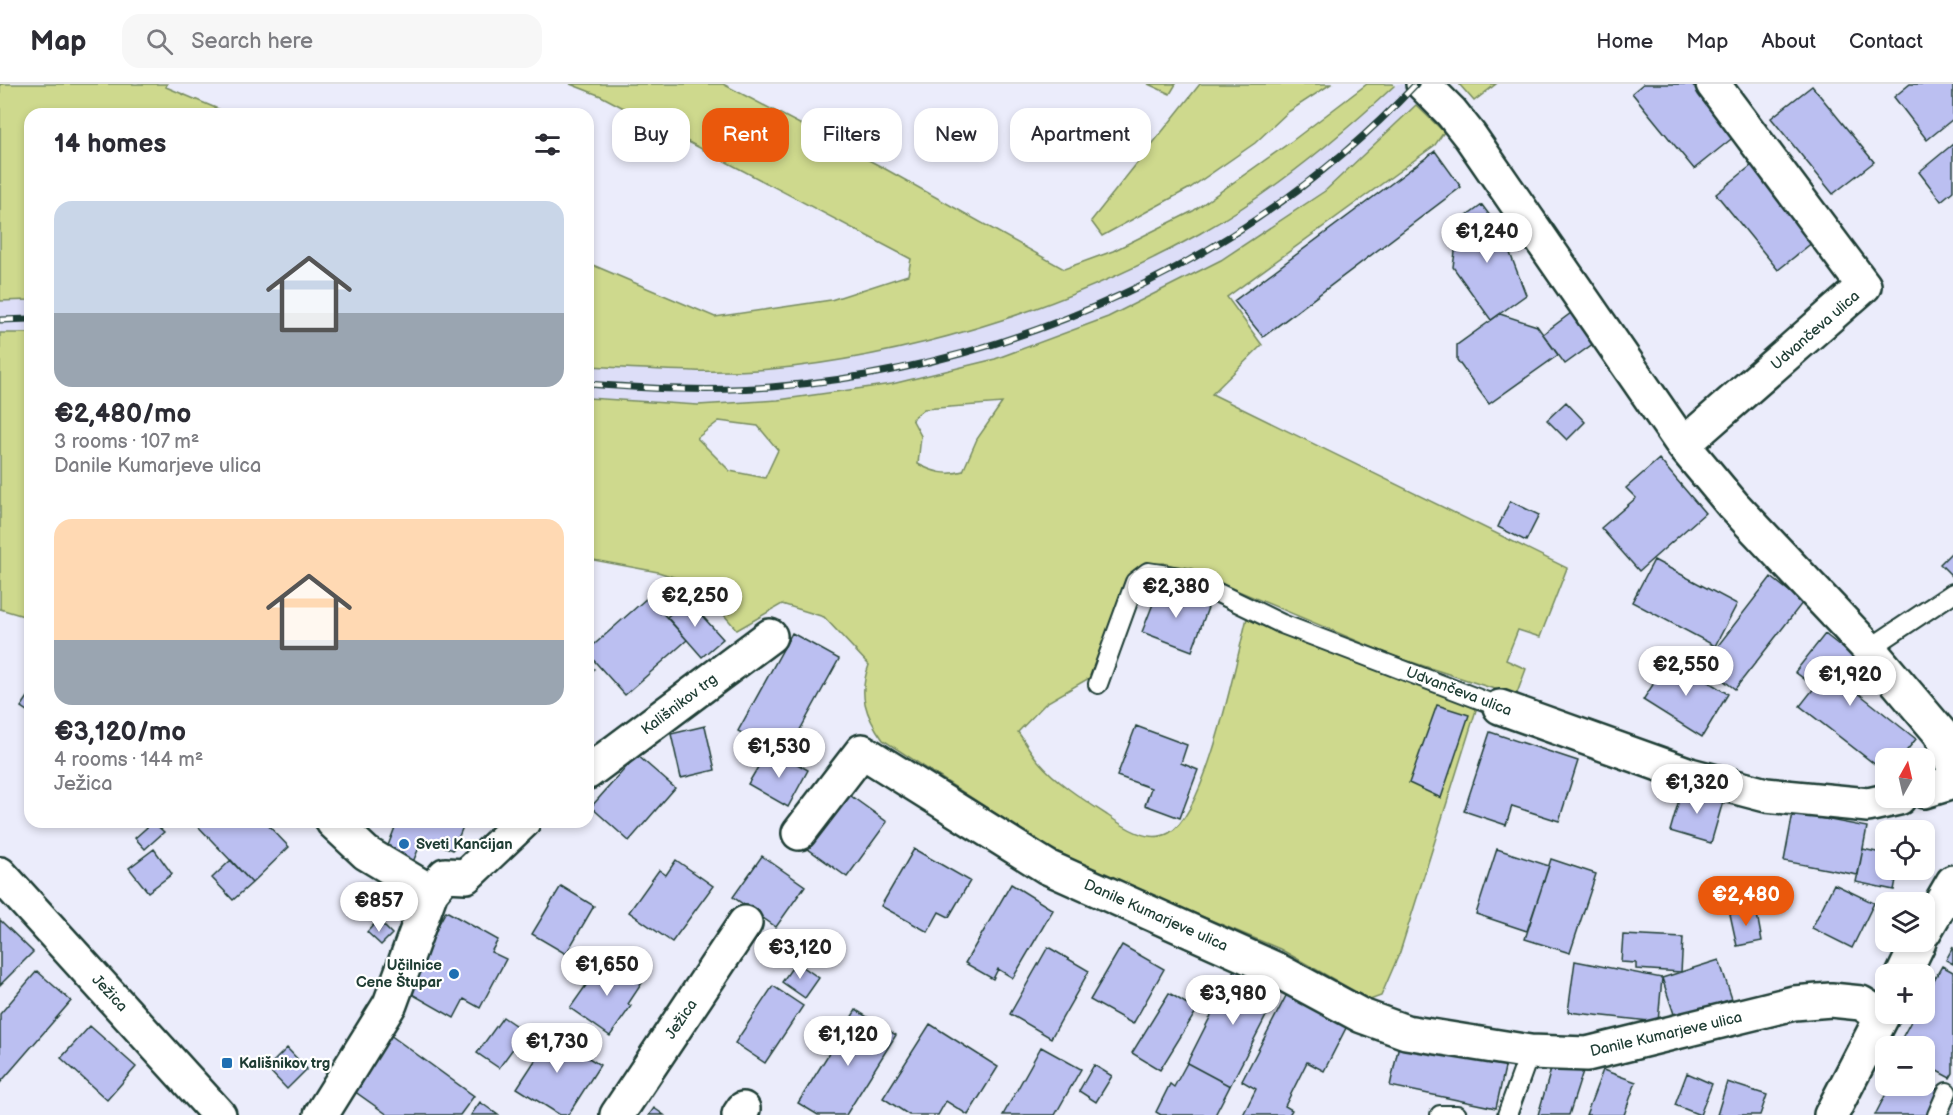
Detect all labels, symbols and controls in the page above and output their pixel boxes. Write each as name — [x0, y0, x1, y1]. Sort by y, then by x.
search box — [122, 14, 542, 68]
text: Map — [30, 25, 86, 58]
icon: search — [143, 25, 176, 58]
text: Search here — [191, 28, 313, 55]
text: Home — [1596, 29, 1653, 54]
text: Map — [1686, 29, 1728, 54]
text: About — [1761, 29, 1816, 54]
text: Contact — [1849, 29, 1923, 54]
chip: Buy — [612, 108, 690, 162]
chip: Rent — [702, 108, 789, 162]
chip: Filters — [801, 108, 902, 162]
chip: New — [914, 108, 998, 162]
chip: Apartment — [1010, 108, 1151, 162]
icon: filters — [531, 128, 564, 161]
text: 14 homes — [54, 129, 166, 160]
pin: €1,240 — [1438, 213, 1536, 264]
text: €1,240 — [1455, 220, 1519, 244]
icon: home — [255, 240, 363, 348]
street label: Udvančeva ulica — [1767, 287, 1864, 374]
text: €2,480/mo — [54, 399, 191, 430]
text: 3 rooms · 107 m² — [54, 430, 199, 454]
text: Danile Kumarjeve ulica — [54, 454, 261, 478]
icon: home — [255, 558, 363, 666]
pin: €2,380 — [1127, 568, 1225, 619]
text: €2,380 — [1142, 575, 1210, 599]
pin: €2,250 — [646, 577, 744, 628]
text: €2,250 — [661, 584, 729, 608]
pin: €2,550 — [1637, 646, 1735, 697]
text: €2,550 — [1652, 653, 1720, 677]
pin: €1,920 — [1801, 656, 1899, 707]
street label: Udvančeva ulica — [1403, 663, 1514, 720]
text: €1,920 — [1818, 663, 1882, 687]
street label: Kališnikov trg — [638, 670, 721, 739]
text: €3,120/mo — [54, 717, 186, 748]
pin: €1,530 — [730, 728, 828, 779]
text: €1,530 — [747, 735, 811, 759]
text: 4 rooms · 144 m² — [54, 748, 203, 772]
north arrow — [1875, 748, 1935, 808]
map controls — [1875, 748, 1935, 1096]
pin: €1,320 — [1648, 764, 1746, 815]
text: €1,320 — [1665, 771, 1729, 795]
text: Ježica — [54, 772, 113, 796]
button: locate — [1875, 820, 1935, 880]
place label: Sveti Kancijan — [416, 835, 513, 854]
marker: Sveti Kancijan — [397, 837, 411, 851]
street label: Danile Kumarjeve ulica — [1081, 875, 1231, 956]
pin: €2,480 — [1697, 876, 1795, 927]
pin: €857 — [343, 882, 415, 933]
text: €2,480 — [1712, 883, 1780, 907]
text: €857 — [354, 889, 404, 913]
button: layers — [1875, 892, 1935, 952]
pin: €3,120 — [751, 929, 849, 980]
text: €3,120 — [768, 936, 832, 960]
pin: €1,650 — [558, 946, 656, 997]
text: €1,650 — [575, 953, 639, 977]
place label: Učilnice Cene Štupar — [356, 956, 443, 992]
button: + — [1875, 964, 1935, 1024]
marker: Učilnice Cene Štupar — [447, 967, 461, 981]
street label: Ježica — [88, 971, 132, 1016]
pin: €3,980 — [1184, 975, 1282, 1026]
text: €3,980 — [1199, 982, 1267, 1006]
street label: Ježica — [661, 996, 702, 1043]
street label: Danile Kumarjeve ulica — [1588, 1008, 1744, 1061]
pin: €1,120 — [799, 1016, 897, 1067]
pin: €1,730 — [508, 1023, 606, 1074]
text: €1,120 — [818, 1023, 878, 1047]
text: €1,730 — [525, 1030, 589, 1054]
button: − — [1875, 1036, 1935, 1096]
place label: Kališnikov trg — [239, 1054, 330, 1073]
marker: Kališnikov trg — [220, 1056, 234, 1070]

